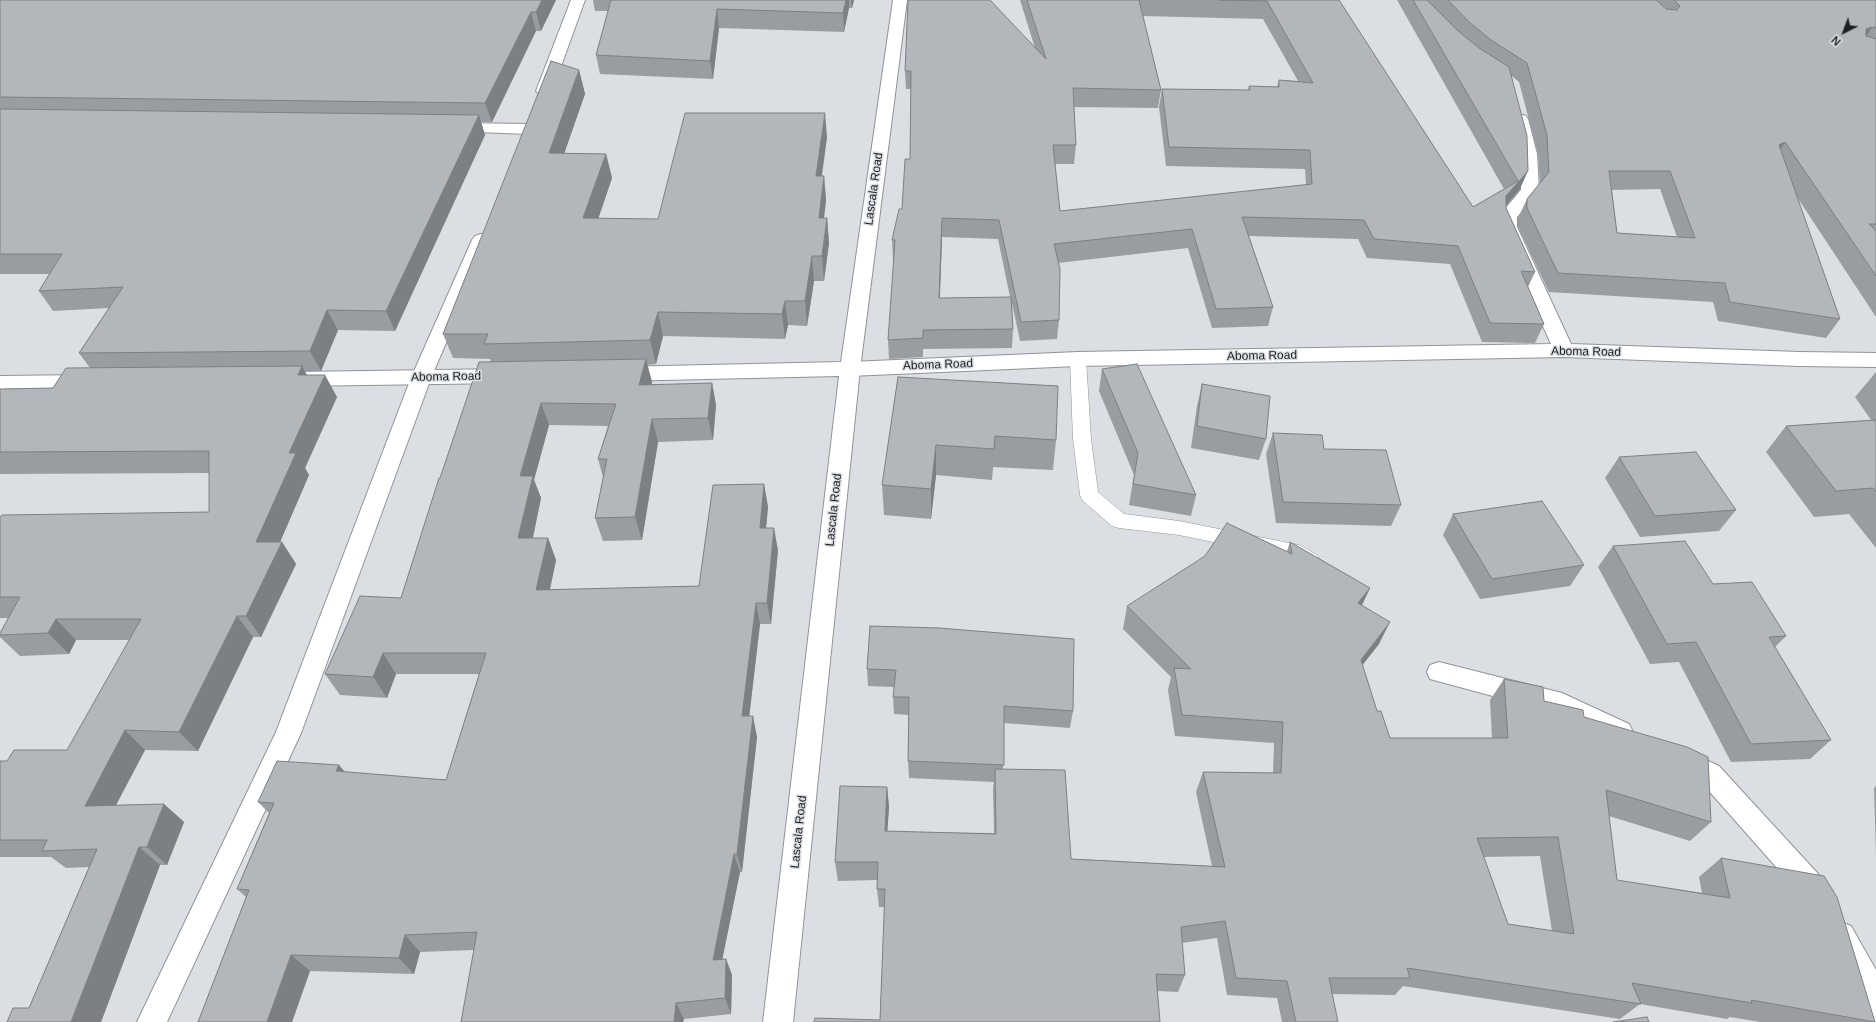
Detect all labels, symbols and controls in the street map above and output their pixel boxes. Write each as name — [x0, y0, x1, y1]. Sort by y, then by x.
north arrow — [1824, 12, 1864, 52]
text: N — [1829, 34, 1843, 48]
street label: Lascala Road — [862, 152, 886, 226]
street label: Aboma Road — [1551, 344, 1621, 360]
street label: Aboma Road — [1227, 348, 1297, 364]
street label: Aboma Road — [903, 357, 973, 373]
street label: Aboma Road — [411, 369, 481, 385]
street label: Lascala Road — [823, 473, 845, 547]
street label: Lascala Road — [788, 795, 810, 869]

